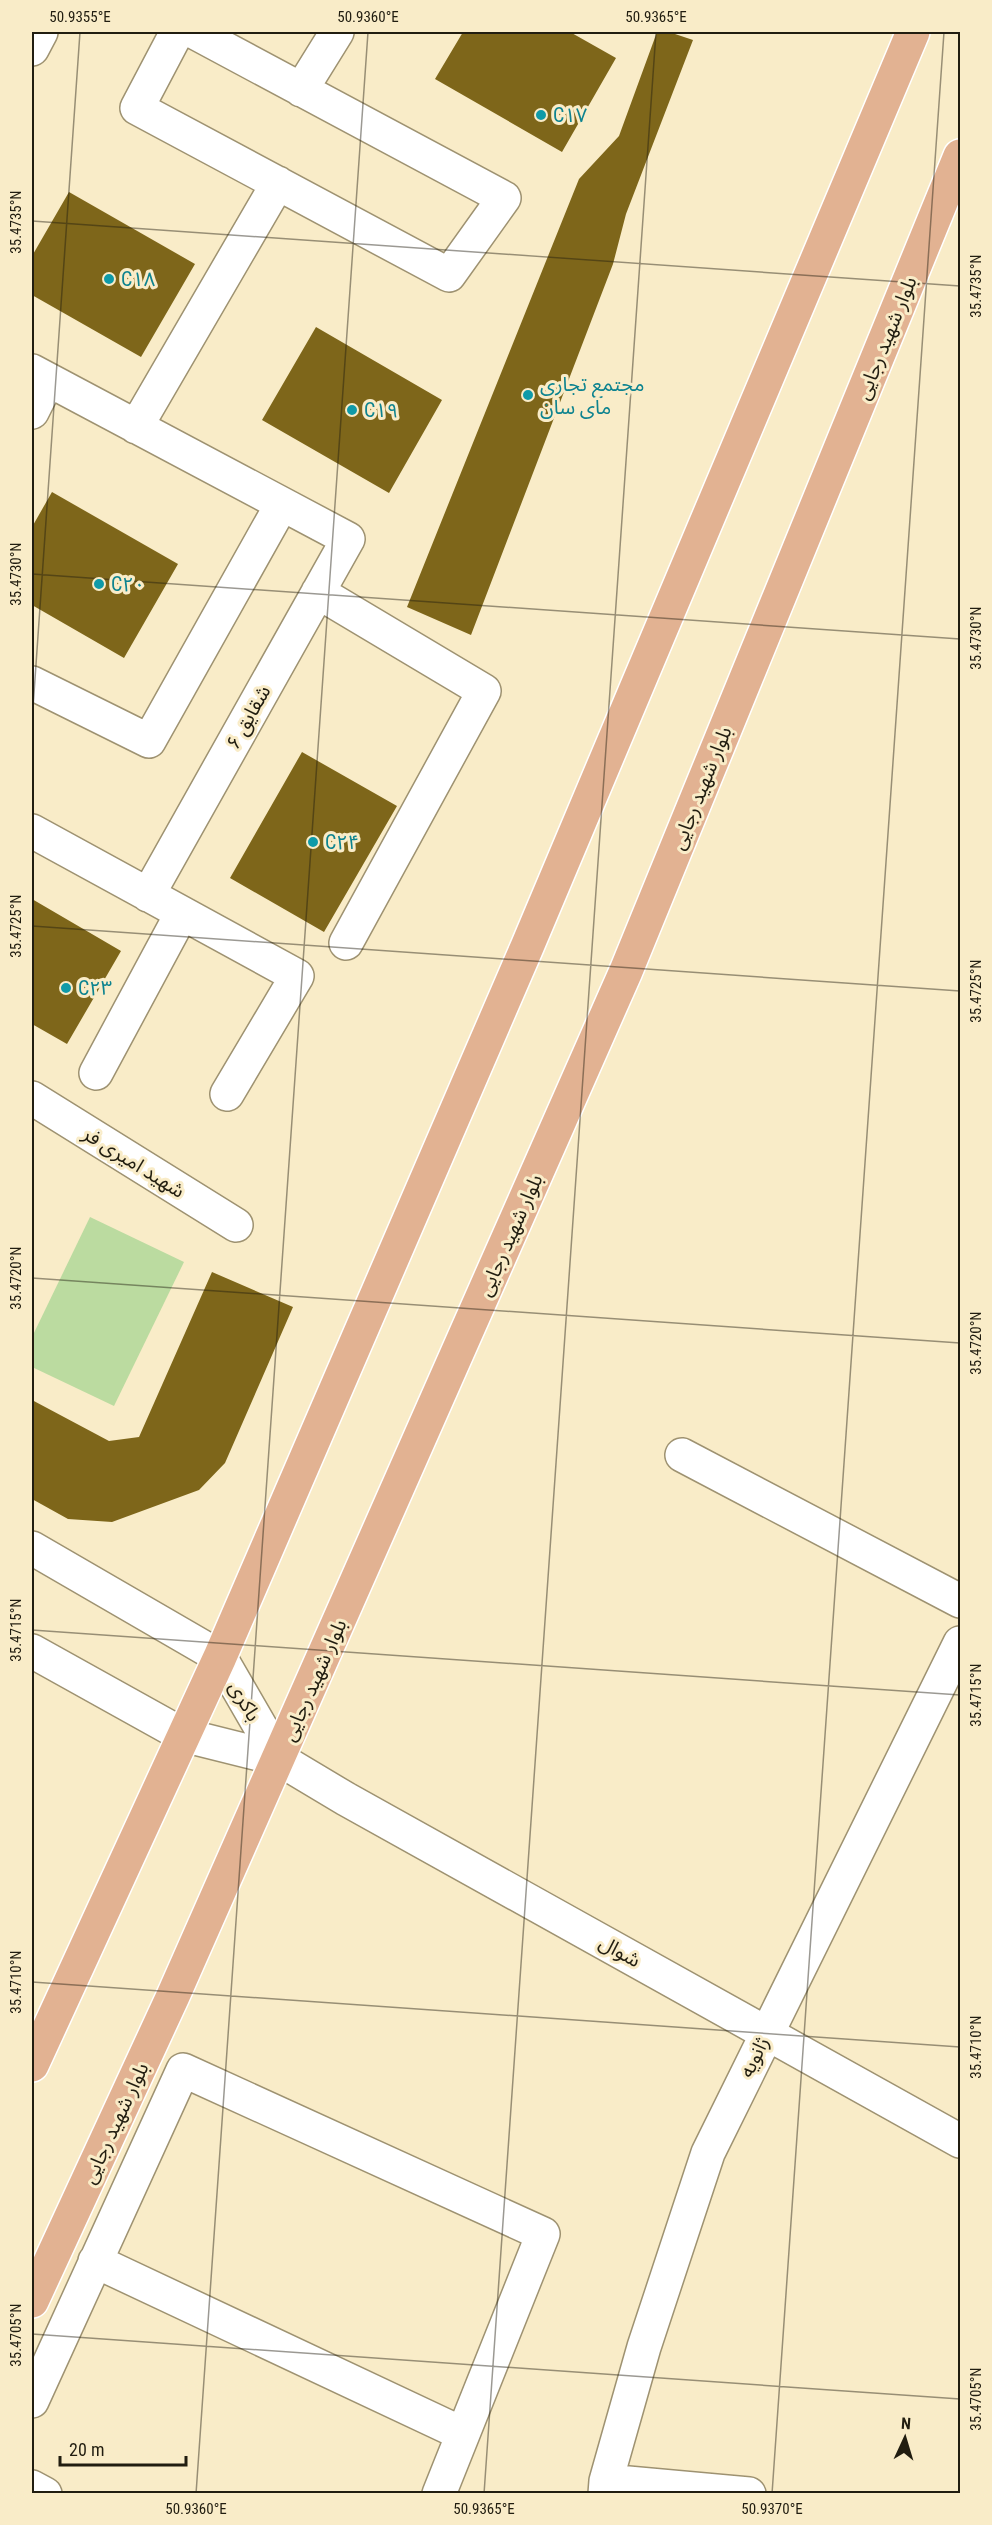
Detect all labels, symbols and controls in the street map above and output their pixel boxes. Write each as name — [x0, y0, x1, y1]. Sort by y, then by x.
text: 50.9355°E — [49, 8, 111, 26]
text: 50.9360°E — [337, 8, 399, 26]
text: 50.9365°E — [625, 8, 687, 26]
place label: C۱۷ — [553, 103, 588, 127]
marker: C۱۷ — [534, 108, 548, 122]
text: 35.4735°N — [7, 190, 25, 254]
text: 35.4735°N — [967, 254, 985, 318]
place label: C۱۸ — [121, 267, 156, 291]
marker: C۱۸ — [102, 272, 116, 286]
street label: بلوار شهید رجایی — [850, 273, 922, 403]
place label: مجتمع تجاری مای سان — [540, 372, 645, 419]
marker: مجتمع تجاری مای سان — [521, 388, 535, 402]
place label: C۱۹ — [364, 398, 398, 422]
marker: C۱۹ — [345, 403, 359, 417]
text: 35.4730°N — [7, 542, 25, 606]
place label: C۲۰ — [111, 572, 145, 596]
marker: C۲۰ — [92, 577, 106, 591]
text: 35.4730°N — [967, 606, 985, 670]
street label: شقایق ۶ — [221, 681, 276, 754]
street label: بلوار شهید رجایی — [665, 723, 737, 853]
place label: C۲۴ — [325, 830, 359, 854]
marker: C۲۴ — [306, 835, 320, 849]
text: 35.4725°N — [7, 894, 25, 958]
text: 35.4725°N — [967, 959, 985, 1023]
place label: C۲۳ — [78, 976, 112, 1000]
marker: C۲۳ — [59, 981, 73, 995]
street label: شهید امیری فر — [78, 1121, 189, 1203]
street label: بلوار شهید رجایی — [472, 1170, 548, 1300]
text: 35.4720°N — [7, 1246, 25, 1310]
text: 35.4720°N — [967, 1311, 985, 1375]
text: 35.4715°N — [7, 1598, 25, 1662]
street label: بلوار شهید رجایی — [276, 1615, 352, 1745]
text: 35.4715°N — [967, 1663, 985, 1727]
street label: باکری — [224, 1677, 266, 1725]
street label: شوال — [595, 1930, 645, 1972]
text: 35.4710°N — [7, 1950, 25, 2014]
text: 35.4710°N — [967, 2015, 985, 2079]
street label: ژانویه — [734, 2033, 774, 2081]
street label: بلوار شهید رجایی — [76, 2059, 154, 2187]
text: 35.4705°N — [7, 2303, 25, 2367]
text: 35.4705°N — [967, 2367, 985, 2431]
north arrow — [875, 2408, 935, 2468]
text: N — [900, 2414, 912, 2433]
scale bar — [60, 2429, 186, 2467]
text: 20 m — [69, 2439, 104, 2460]
text: 50.9360°E — [165, 2500, 227, 2518]
text: 50.9365°E — [453, 2500, 515, 2518]
text: 50.9370°E — [741, 2500, 803, 2518]

